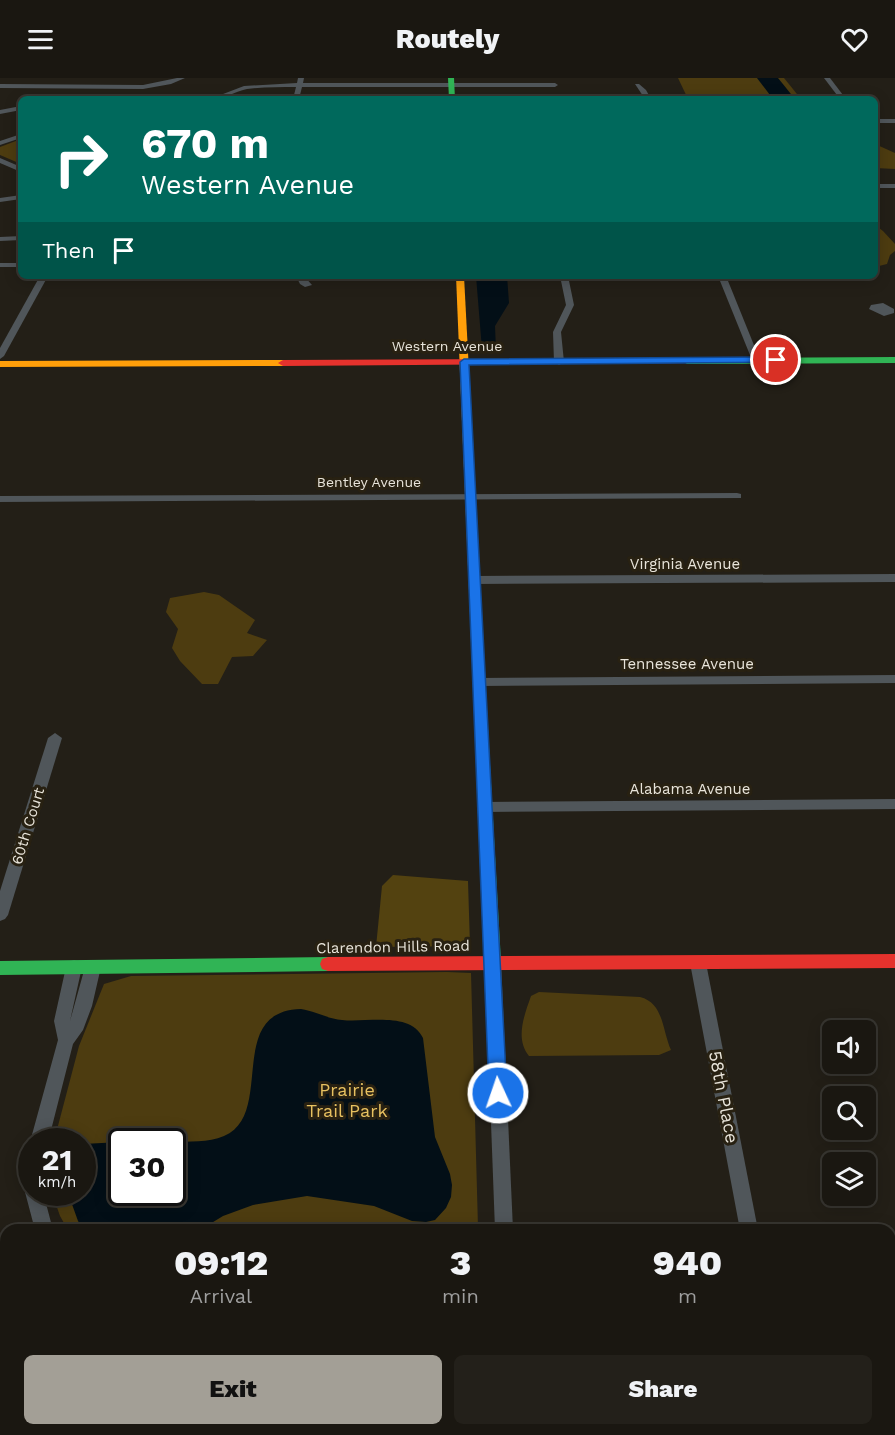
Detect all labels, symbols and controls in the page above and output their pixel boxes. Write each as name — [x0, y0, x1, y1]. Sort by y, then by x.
icon: menu — [24, 23, 57, 56]
text: Routely — [396, 23, 499, 55]
icon: heart — [838, 23, 871, 56]
text: 670 m — [141, 119, 269, 168]
icon: right — [42, 120, 120, 198]
text: Western Avenue — [141, 169, 354, 201]
icon: arrive — [107, 234, 140, 267]
text: Then — [42, 238, 95, 263]
pin — [750, 334, 801, 385]
street label: Western Avenue — [392, 338, 502, 354]
icon: arrive — [759, 343, 792, 376]
street label: Bentley Avenue — [317, 474, 421, 490]
street label: Virginia Avenue — [630, 555, 740, 573]
street label: Tennessee Avenue — [620, 655, 754, 673]
street label: Alabama Avenue — [630, 780, 750, 798]
street label: 60th Court — [8, 785, 48, 867]
street label: Clarendon Hills Road — [316, 937, 470, 957]
map controls — [822, 1020, 876, 1206]
button: sound — [822, 1020, 876, 1074]
street label: 58th Place — [705, 1049, 743, 1145]
position arrow — [466, 1061, 530, 1125]
park label: Prairie Trail Park — [306, 1079, 388, 1121]
button: search — [822, 1086, 876, 1140]
speed limit sign: 30 — [108, 1128, 186, 1206]
text: 21 — [42, 1142, 72, 1177]
button: layers — [822, 1152, 876, 1206]
text: km/h — [38, 1173, 76, 1191]
text: 09:12 — [174, 1242, 268, 1284]
text: 3 — [450, 1242, 471, 1284]
text: 940 — [653, 1242, 722, 1284]
text: Arrival — [190, 1284, 252, 1308]
text: min — [442, 1284, 479, 1308]
text: m — [678, 1284, 697, 1308]
button: Exit — [24, 1355, 442, 1424]
button: Share — [454, 1355, 872, 1424]

